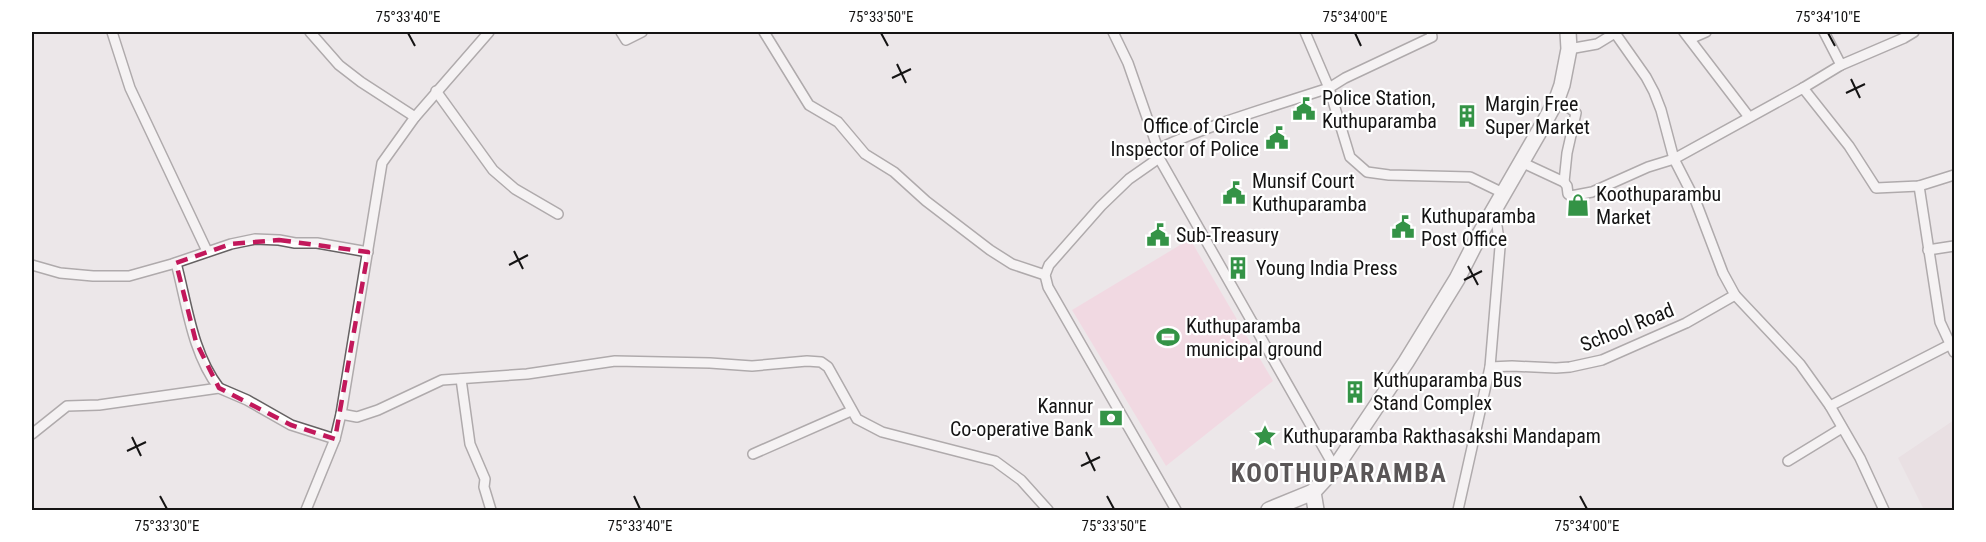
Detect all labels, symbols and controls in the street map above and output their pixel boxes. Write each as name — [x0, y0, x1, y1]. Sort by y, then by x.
text: 75°33'40"E — [376, 8, 440, 26]
text: 75°33'50"E — [849, 8, 913, 26]
text: 75°34'00"E — [1323, 8, 1387, 26]
text: 75°34'10"E — [1796, 8, 1860, 26]
place label: Police Station, Kuthuparamba — [1322, 86, 1437, 133]
place label: Margin Free Super Market — [1485, 92, 1590, 139]
public building icon: Police Station, Kuthuparamba — [1291, 96, 1317, 122]
building icon: Margin Free Super Market — [1454, 103, 1480, 129]
place label: Office of Circle Inspector of Police — [1111, 114, 1259, 161]
public building icon: Office of Circle Inspector of Police — [1264, 125, 1290, 151]
place label: Munsif Court Kuthuparamba — [1252, 169, 1367, 216]
public building icon: Munsif Court Kuthuparamba — [1221, 180, 1247, 206]
place label: Koothuparambu Market — [1596, 182, 1721, 229]
shop icon: Koothuparambu Market — [1565, 192, 1591, 218]
place label: Kuthuparamba Post Office — [1421, 204, 1536, 251]
public building icon: Kuthuparamba Post Office — [1390, 214, 1416, 240]
public building icon: Sub-Treasury — [1145, 222, 1171, 248]
place label: Sub-Treasury — [1176, 223, 1279, 247]
building icon: Young India Press — [1225, 255, 1251, 281]
place label: Young India Press — [1256, 256, 1398, 280]
street label: School Road — [1577, 297, 1677, 357]
place label: Kuthuparamba municipal ground — [1186, 314, 1323, 361]
sports icon: Kuthuparamba municipal ground — [1155, 324, 1181, 350]
place label: Kuthuparamba Bus Stand Complex — [1373, 368, 1522, 415]
building icon: Kuthuparamba Bus Stand Complex — [1342, 379, 1368, 405]
place label: Kannur Co-operative Bank — [950, 394, 1093, 441]
bank icon: Kannur Co-operative Bank — [1098, 405, 1124, 431]
place icon: Kuthuparamba Rakthasakshi Mandapam — [1252, 423, 1278, 449]
place label: Kuthuparamba Rakthasakshi Mandapam — [1283, 424, 1601, 448]
district label: KOOTHUPARAMBA — [1231, 458, 1447, 488]
text: 75°33'30"E — [135, 517, 199, 535]
text: 75°33'40"E — [608, 517, 672, 535]
text: 75°33'50"E — [1082, 517, 1146, 535]
text: 75°34'00"E — [1555, 517, 1619, 535]

